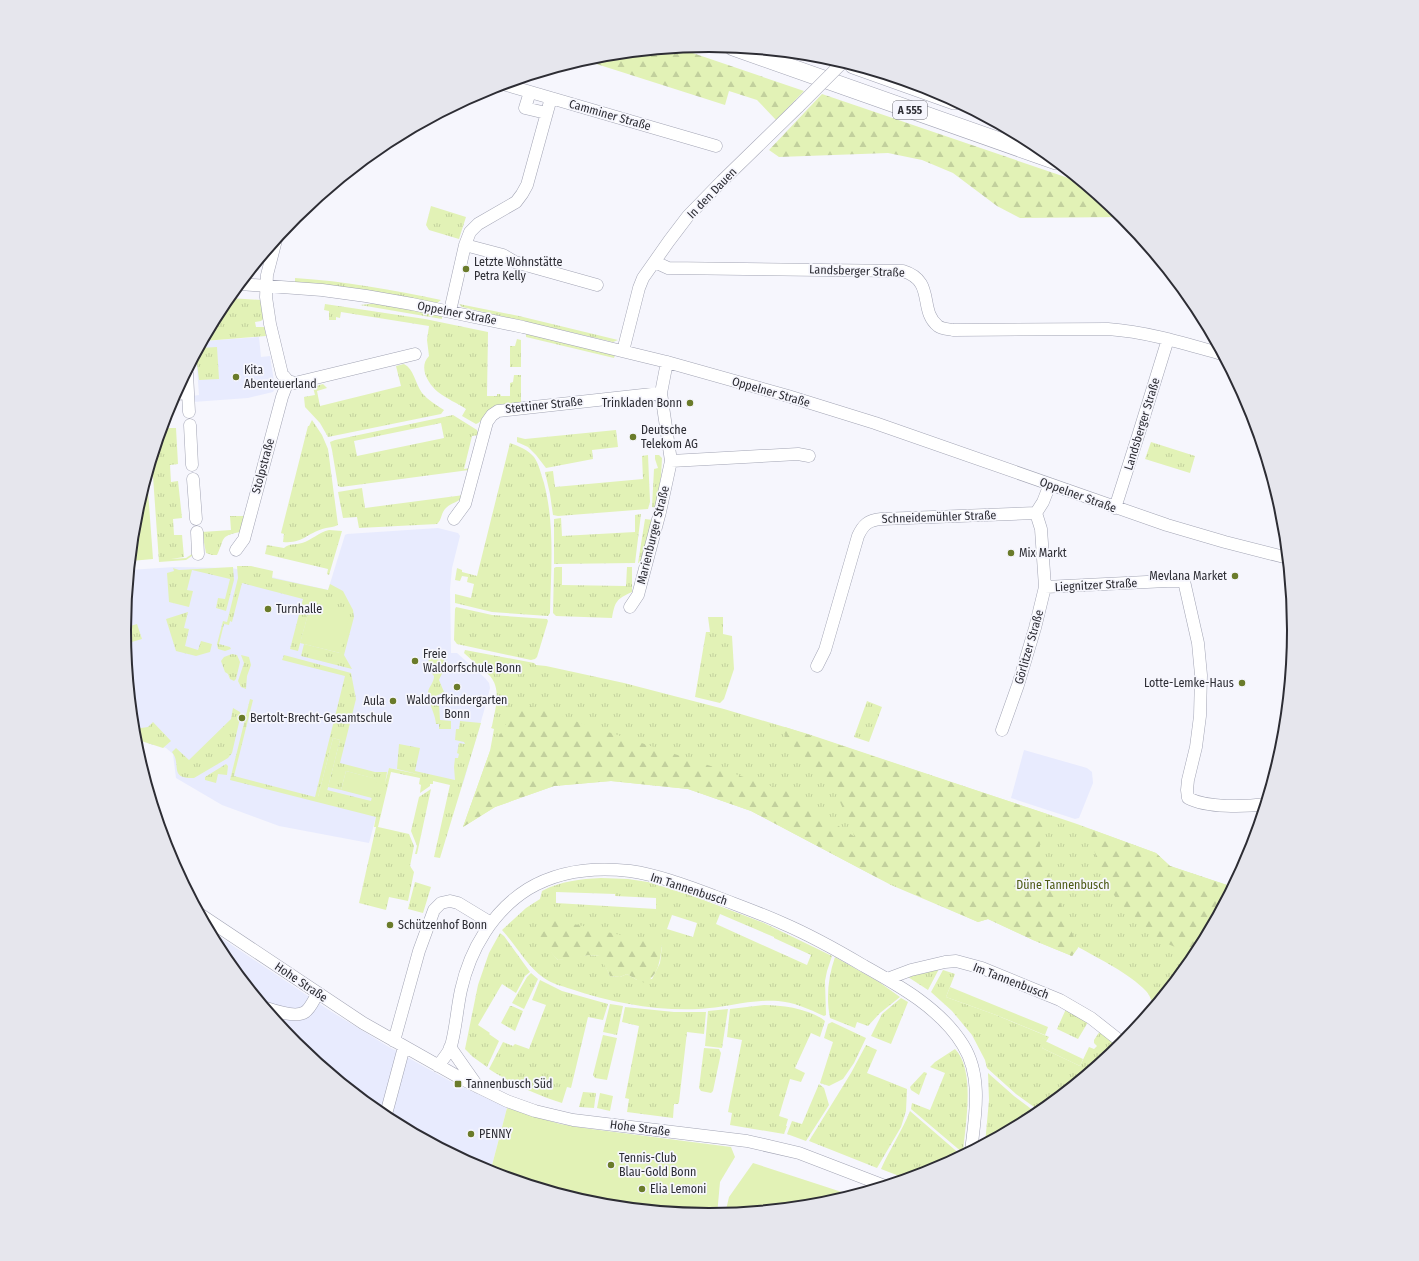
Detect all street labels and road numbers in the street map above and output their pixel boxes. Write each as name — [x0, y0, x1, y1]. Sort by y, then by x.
street label: Camminer Straße — [567, 97, 653, 133]
road number: A 555 — [893, 101, 927, 119]
street label: In den Dauen — [684, 165, 740, 221]
street label: Landsberger Straße — [809, 262, 905, 280]
street label: Oppelner Straße — [416, 298, 498, 328]
street label: Oppelner Straße — [730, 374, 812, 410]
street label: Landsberger Straße — [1121, 376, 1163, 472]
street label: Stettiner Straße — [505, 394, 583, 416]
street label: Stolpstraße — [249, 437, 277, 495]
street label: Oppelner Straße — [1038, 475, 1118, 515]
street label: Marienburger Straße — [634, 484, 672, 586]
street label: Schneidemühler Straße — [881, 508, 997, 526]
street label: Liegnitzer Straße — [1054, 576, 1138, 594]
street label: Görlitzer Straße — [1012, 608, 1046, 686]
street label: Im Tannenbusch — [649, 870, 729, 908]
street label: Hohe Straße — [272, 959, 330, 1005]
street label: Im Tannenbusch — [971, 960, 1051, 1002]
street label: Hohe Straße — [609, 1117, 671, 1139]

